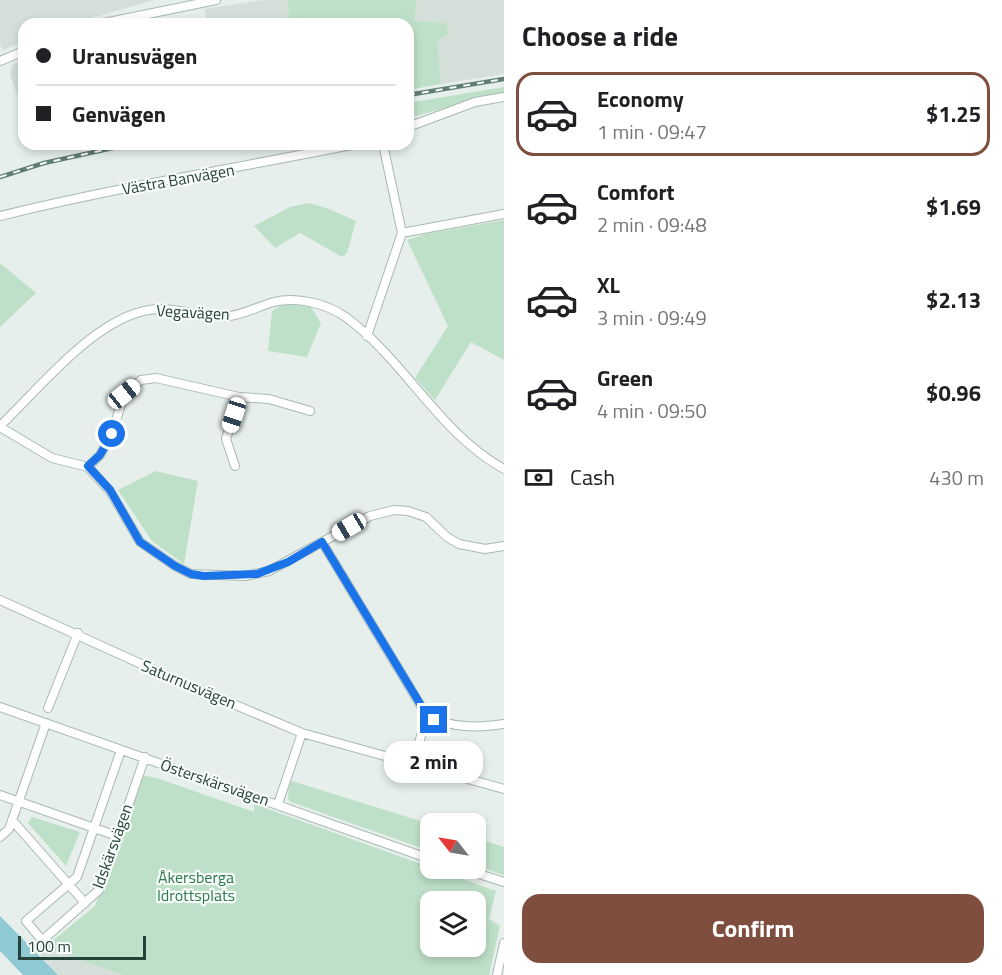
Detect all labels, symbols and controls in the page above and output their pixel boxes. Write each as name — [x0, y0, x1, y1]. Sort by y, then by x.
text: Choose a ride — [522, 15, 678, 56]
text: Uranusvägen — [72, 39, 198, 73]
text: Economy — [597, 82, 684, 116]
icon: car — [525, 87, 579, 141]
text: Genvägen — [72, 97, 166, 131]
text: $1.25 — [926, 97, 981, 131]
text: 1 min · 09:47 — [597, 116, 707, 147]
street label: Västra Banvägen — [120, 157, 236, 201]
text: Comfort — [597, 175, 675, 209]
icon: car — [525, 180, 579, 234]
text: $1.69 — [926, 190, 981, 224]
text: 2 min · 09:48 — [597, 209, 707, 240]
text: XL — [597, 268, 620, 302]
icon: car — [525, 273, 579, 327]
text: $2.13 — [926, 283, 981, 317]
street label: Vegavägen — [156, 298, 230, 326]
text: 3 min · 09:49 — [597, 302, 707, 333]
text: Green — [597, 361, 653, 395]
icon: car — [525, 366, 579, 420]
car — [104, 376, 144, 412]
text: $0.96 — [926, 376, 981, 410]
car — [220, 395, 248, 435]
text: 4 min · 09:50 — [597, 395, 707, 426]
route start — [98, 420, 125, 447]
text: Cash — [570, 460, 615, 494]
icon: cash — [522, 461, 555, 494]
text: 430 m — [929, 462, 984, 493]
car — [329, 510, 369, 544]
street label: Saturnusvägen — [138, 653, 240, 715]
route end — [420, 706, 447, 733]
callout: 2 min — [384, 741, 484, 783]
text: 2 min — [409, 746, 458, 777]
street label: Österskärsvägen — [157, 752, 273, 812]
street label: Idskärsvägen — [86, 800, 138, 892]
north arrow — [420, 813, 486, 879]
map controls — [420, 813, 486, 957]
park label: Åkersberga Idrottsplats — [157, 865, 235, 907]
button: layers — [420, 891, 486, 957]
button: Confirm — [522, 894, 984, 963]
scale bar — [18, 933, 146, 960]
text: 100 m — [27, 934, 71, 958]

